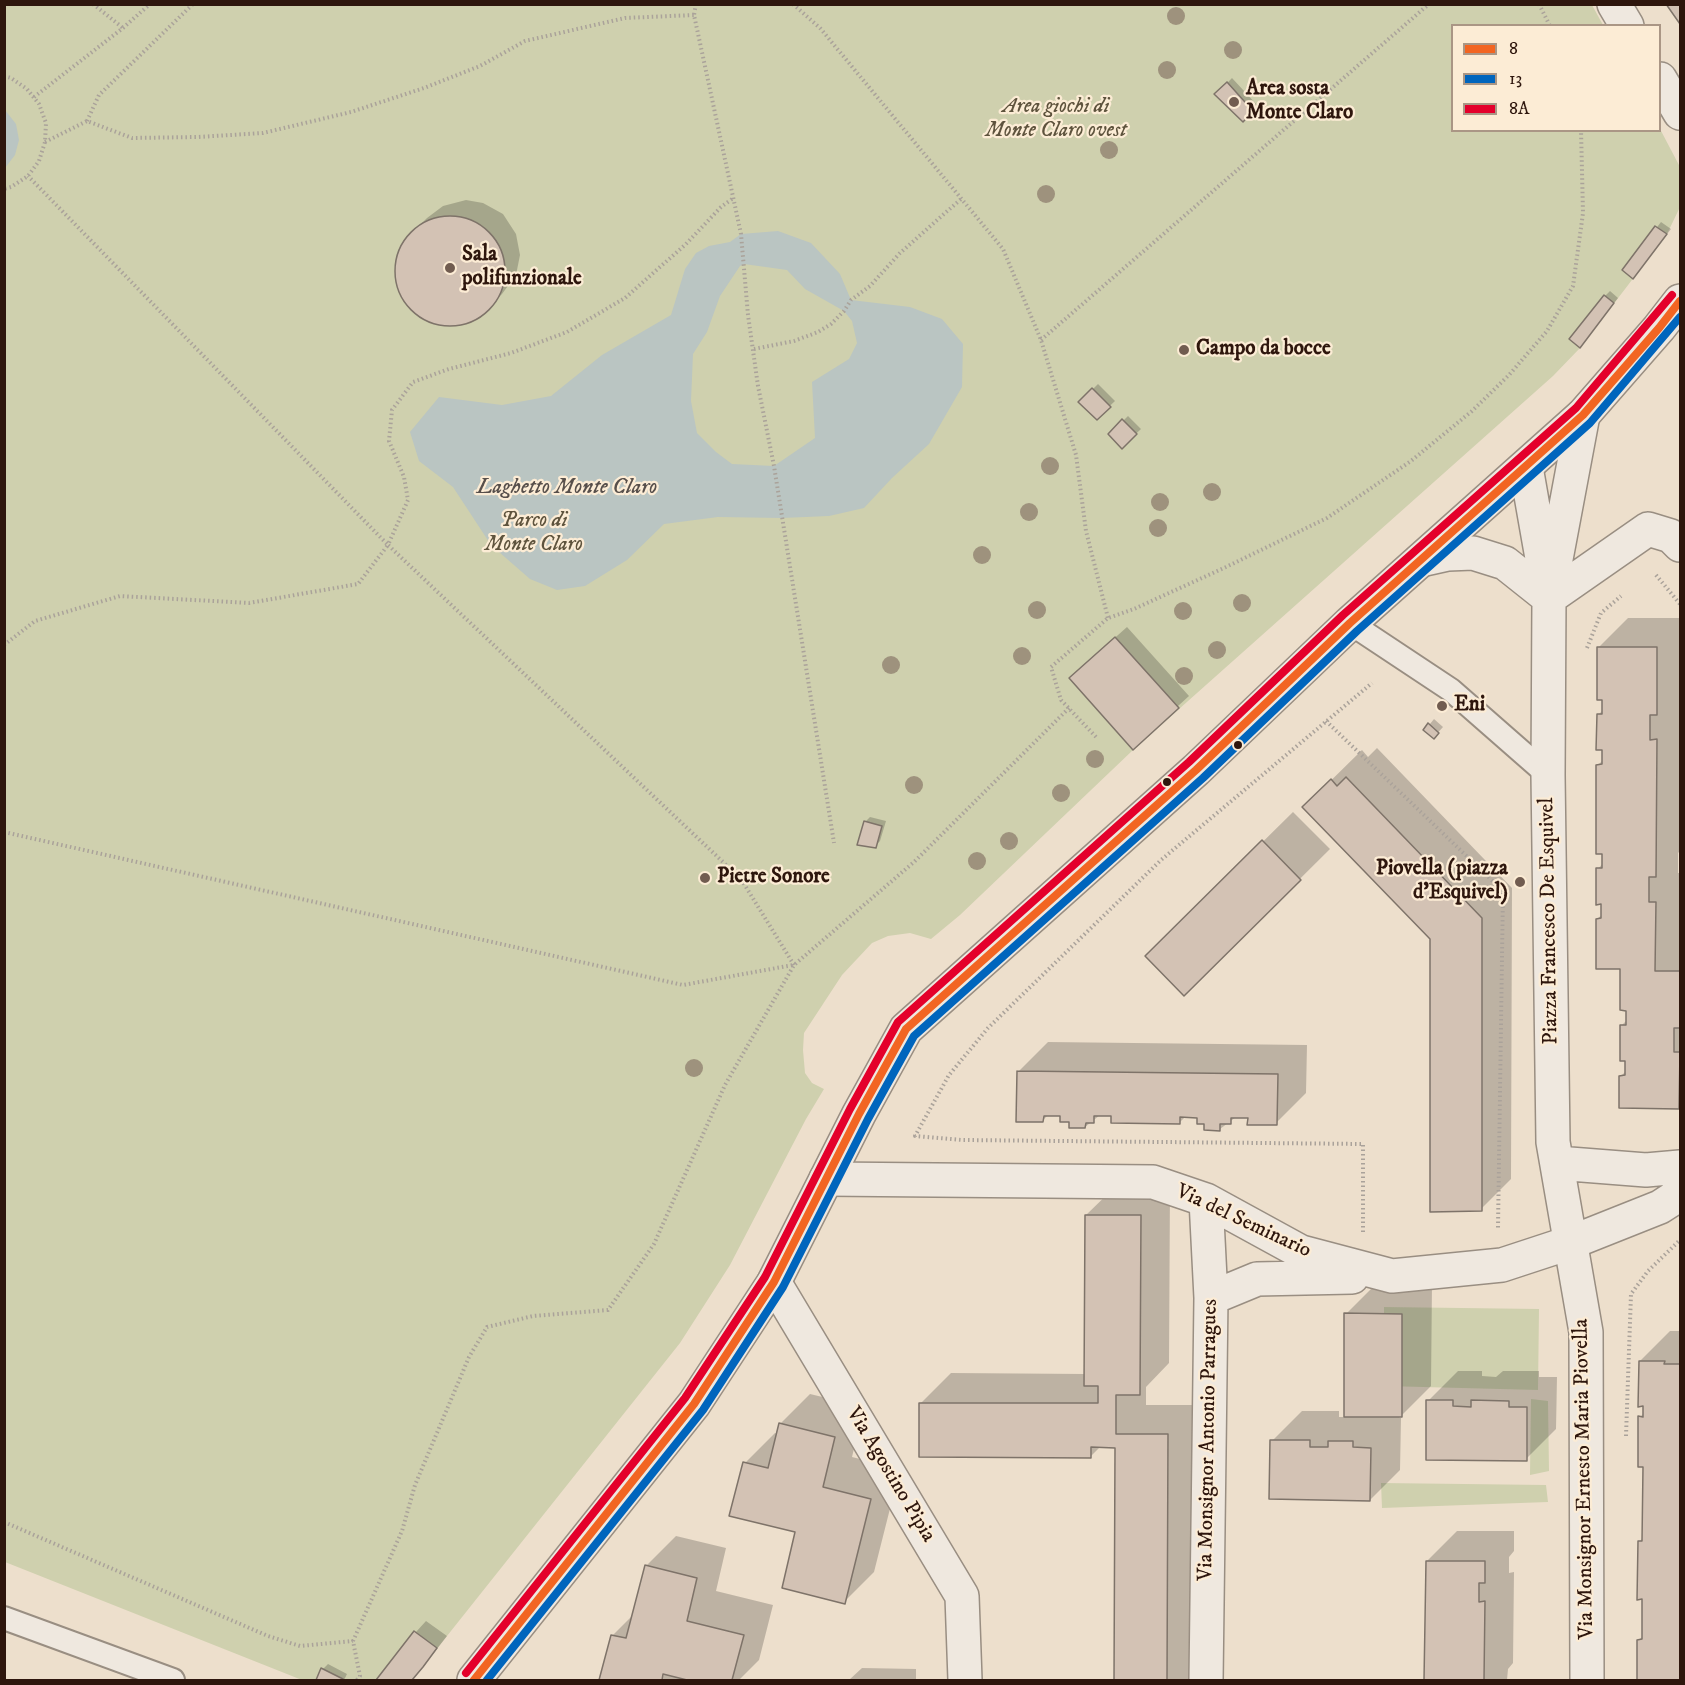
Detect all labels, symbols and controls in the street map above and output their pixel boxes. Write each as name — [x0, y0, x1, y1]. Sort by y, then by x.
legend — [1451, 24, 1661, 132]
text: 8 — [1509, 38, 1518, 60]
text: 13 — [1509, 68, 1522, 90]
place label: Area sosta Monte Claro — [1246, 77, 1353, 127]
park label: Area giochi di Monte Claro ovest — [985, 95, 1127, 145]
marker: Area sosta Monte Claro — [1227, 95, 1241, 109]
text: 8A — [1509, 98, 1529, 120]
place label: Sala polifunzionale — [462, 243, 582, 293]
marker: Sala polifunzionale — [443, 261, 457, 275]
place label: Campo da bocce — [1196, 337, 1331, 363]
marker: Campo da bocce — [1177, 343, 1191, 357]
water label: Laghetto Monte Claro — [477, 475, 657, 501]
park label: Parco di Monte Claro — [485, 509, 583, 559]
place label: Eni — [1454, 693, 1485, 719]
marker: Eni — [1435, 699, 1449, 713]
unlabelled marker — [1232, 739, 1244, 751]
unlabelled marker — [1161, 776, 1173, 788]
street label: Piazza Francesco De Esquivel — [1535, 797, 1565, 1045]
place label: Piovella (piazza d'Esquivel) — [1376, 857, 1508, 907]
place label: Pietre Sonore — [717, 865, 830, 891]
marker: Pietre Sonore — [698, 871, 712, 885]
marker: Piovella (piazza d'Esquivel) — [1513, 875, 1527, 889]
street label: Via del Seminario — [1171, 1180, 1315, 1264]
street label: Via Monsignor Antonio Parragues — [1194, 1299, 1224, 1581]
street label: Via Monsignor Ernesto Maria Piovella — [1570, 1318, 1600, 1640]
street label: Via Agostino Pipia — [840, 1403, 940, 1547]

